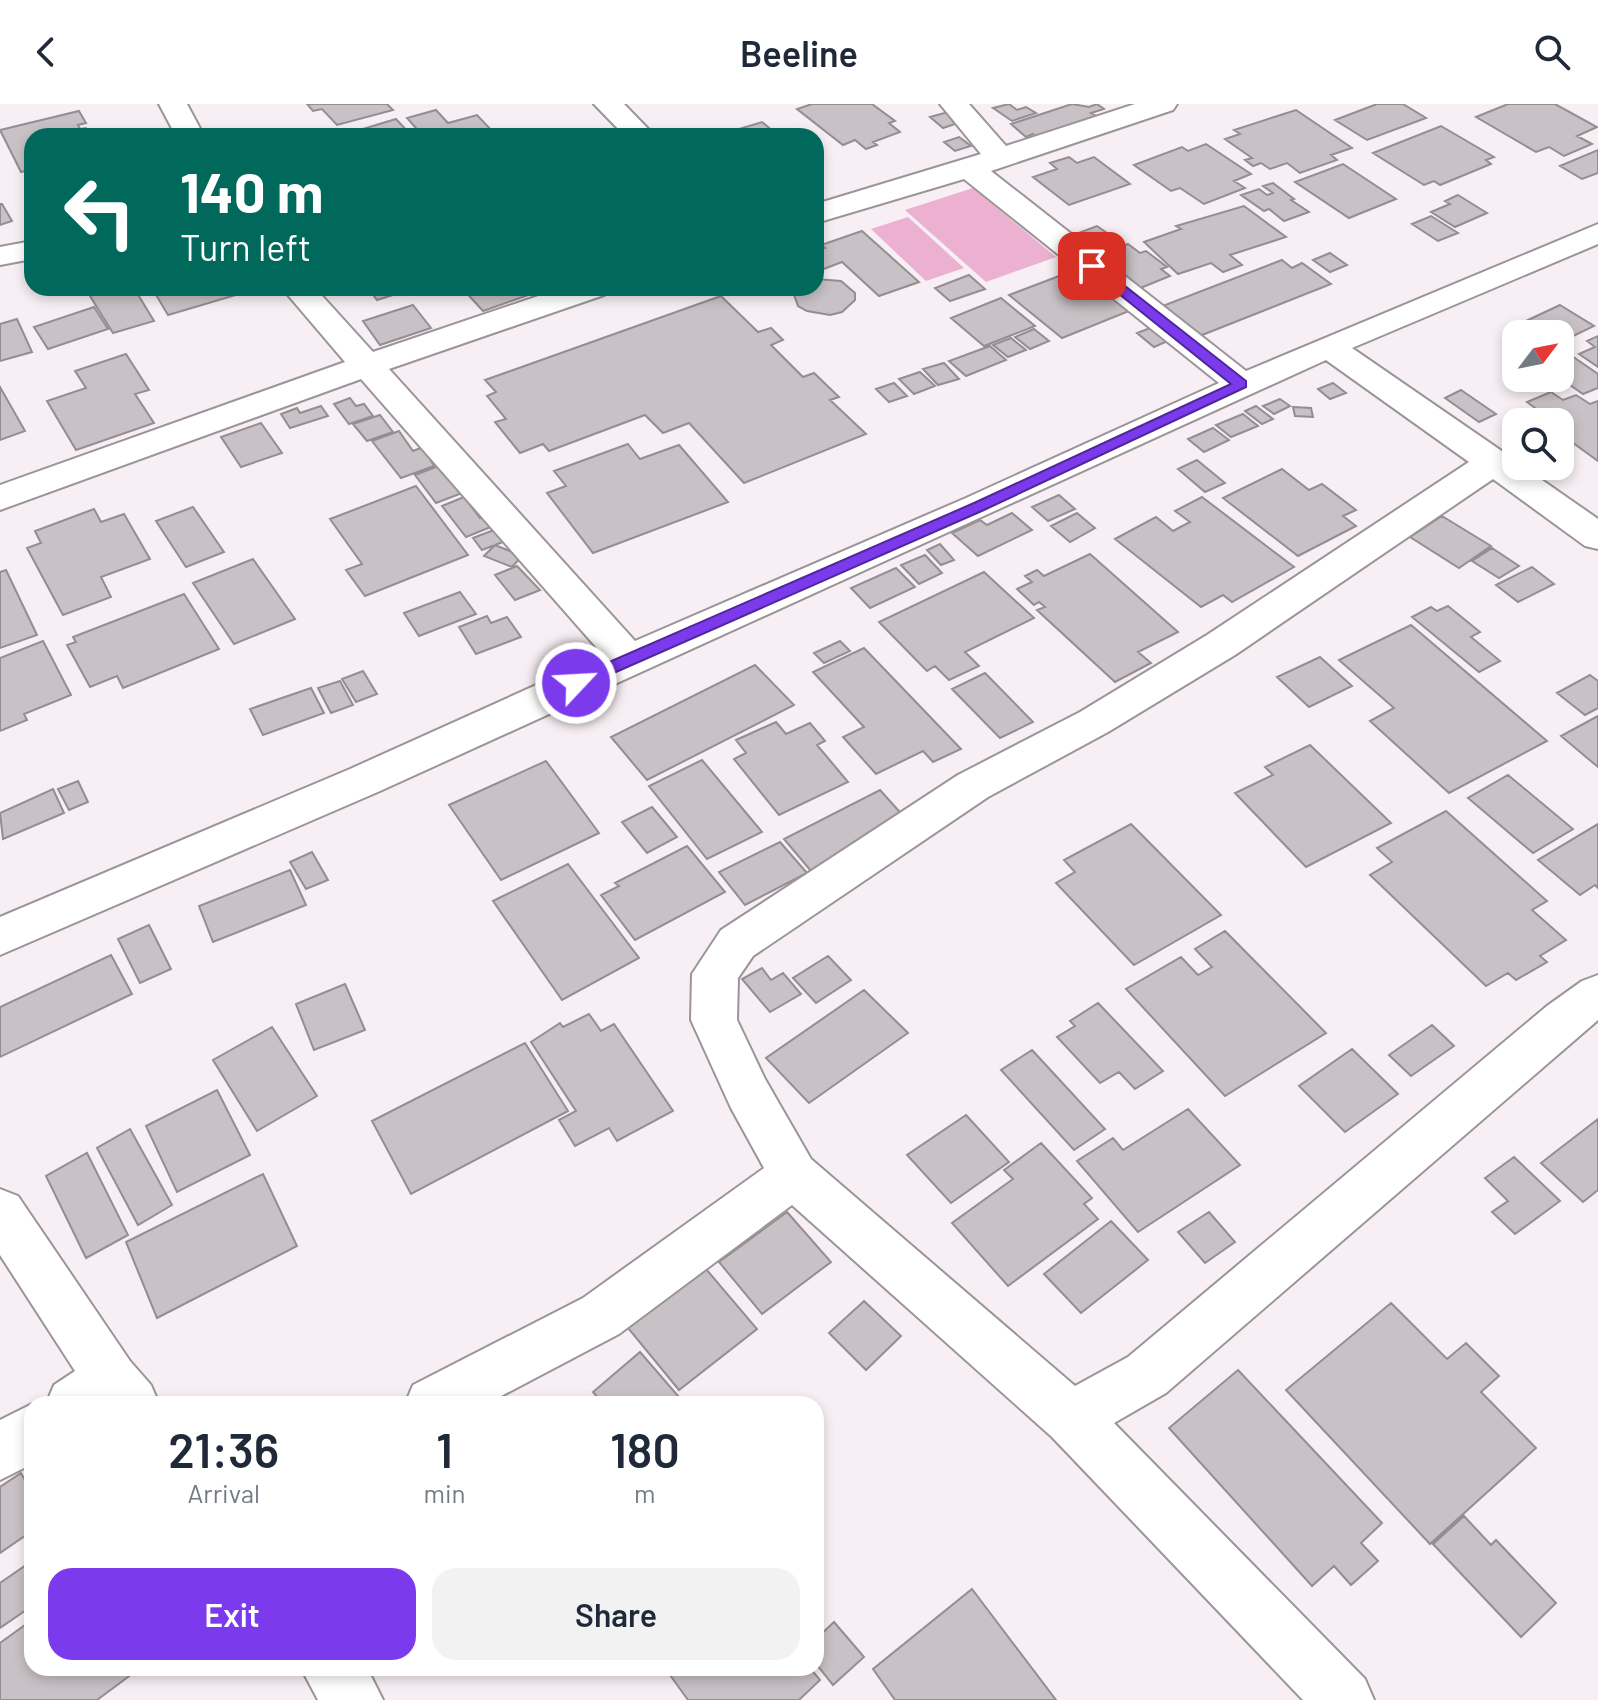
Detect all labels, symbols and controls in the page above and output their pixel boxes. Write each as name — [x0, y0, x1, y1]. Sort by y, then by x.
icon: back — [24, 30, 68, 74]
icon: search — [1530, 30, 1574, 74]
text: Beeline — [740, 31, 858, 74]
text: 140 m — [180, 157, 324, 224]
icon: left — [48, 160, 152, 264]
text: Turn left — [180, 225, 311, 268]
pin — [1058, 232, 1126, 300]
icon: arrive — [1070, 244, 1114, 288]
north arrow — [1502, 320, 1574, 392]
map controls — [1502, 320, 1574, 480]
button: search — [1502, 408, 1574, 480]
position arrow — [534, 641, 618, 725]
text: 21:36 — [168, 1420, 279, 1478]
text: 1 — [436, 1420, 453, 1478]
text: 180 — [610, 1420, 680, 1478]
text: Arrival — [187, 1477, 260, 1508]
text: min — [423, 1477, 466, 1508]
text: m — [634, 1477, 656, 1508]
button: Exit — [48, 1568, 416, 1660]
button: Share — [432, 1568, 800, 1660]

